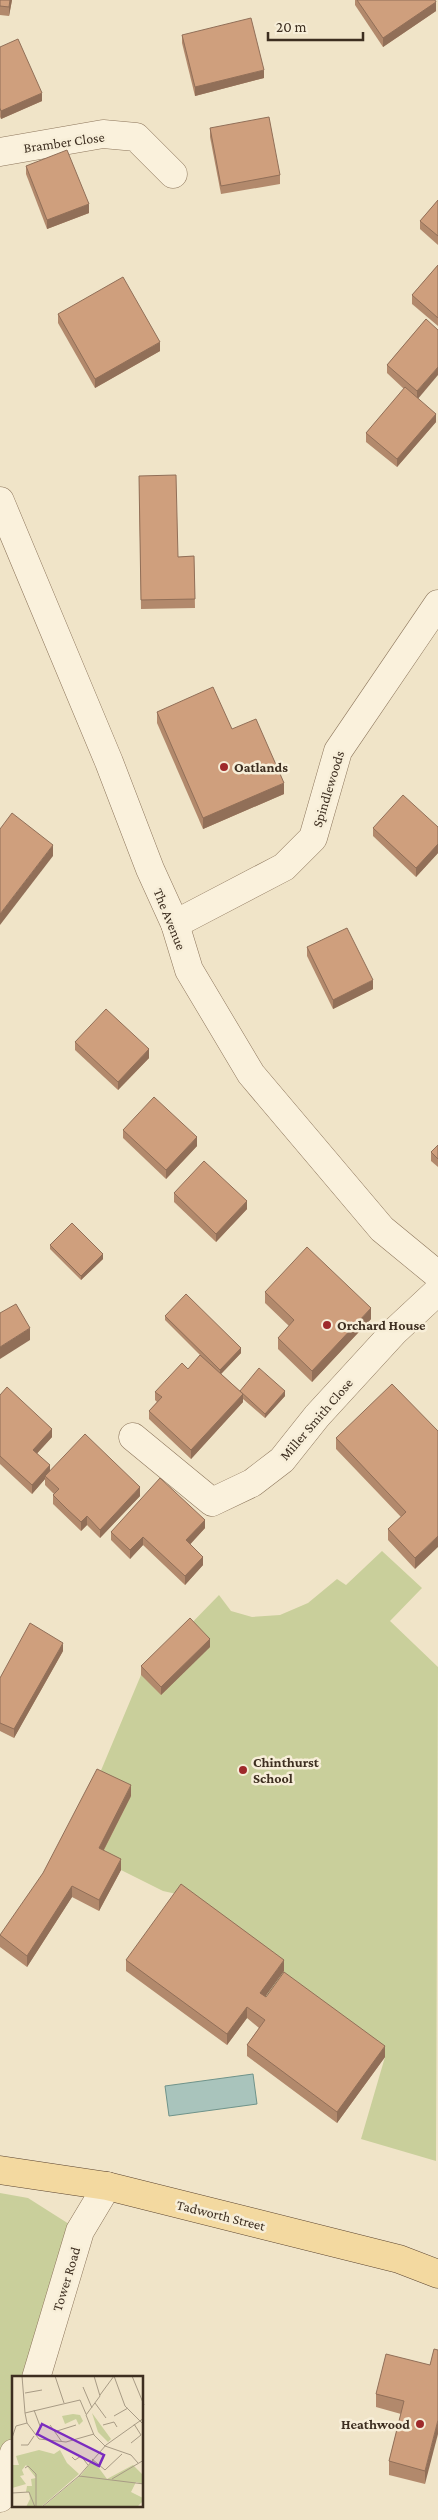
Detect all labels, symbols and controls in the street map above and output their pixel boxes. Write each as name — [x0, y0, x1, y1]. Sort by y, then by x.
scale bar — [268, 10, 363, 42]
text: 20 m — [276, 19, 307, 35]
street label: Bramber Close — [22, 128, 106, 156]
street label: Spindlewoods — [309, 749, 347, 829]
place label: Oatlands — [234, 759, 288, 775]
marker: Oatlands — [218, 761, 230, 773]
street label: The Avenue — [150, 886, 190, 952]
place label: Orchard House — [337, 1317, 426, 1333]
marker: Orchard House — [321, 1319, 333, 1331]
street label: Miller Smith Close — [276, 1375, 356, 1463]
place label: Chinthurst School — [253, 1754, 320, 1786]
marker: Chinthurst School — [237, 1764, 249, 1776]
street label: Tadworth Street — [175, 2196, 267, 2234]
street label: Tower Road — [49, 2244, 84, 2313]
inset map — [12, 2376, 144, 2508]
place label: Heathwood — [341, 2416, 410, 2432]
marker: Heathwood — [414, 2418, 426, 2430]

